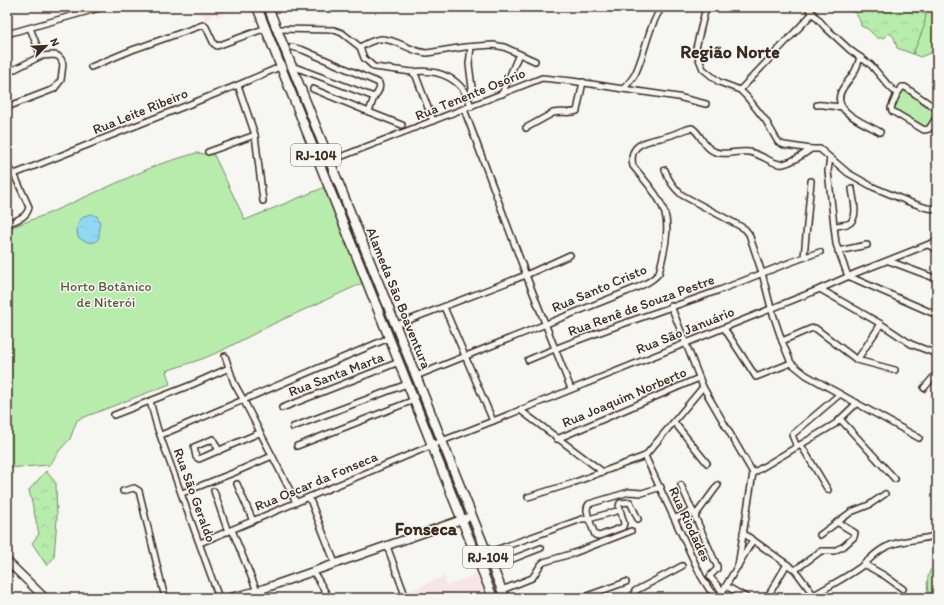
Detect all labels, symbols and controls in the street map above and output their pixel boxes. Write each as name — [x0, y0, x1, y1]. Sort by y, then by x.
north arrow — [26, 26, 66, 66]
text: N — [47, 36, 62, 48]
district label: Região Norte — [680, 41, 780, 63]
street label: Rua Tenente Osório — [413, 65, 528, 124]
street label: Rua Leite Ribeiro — [90, 85, 190, 138]
road number: RJ-104 — [291, 144, 341, 166]
street label: Alameda São Boaventura — [362, 225, 435, 372]
street label: Rua Santo Cristo — [549, 261, 649, 316]
street label: Rua Renê de Souza Pestre — [566, 271, 717, 340]
park label: Horto Botânico de Niterói — [60, 278, 152, 311]
street label: Rua São Januário — [633, 303, 737, 358]
street label: Rua Santa Marta — [286, 348, 387, 400]
street label: Rua Joaquim Norberto — [559, 364, 689, 431]
street label: Rua São Geraldo — [170, 446, 219, 545]
street label: Rua Oscar da Fonseca — [252, 448, 381, 515]
street label: Rua Riodades — [665, 484, 714, 564]
district label: Fonseca — [395, 518, 458, 540]
road number: RJ-104 — [463, 546, 513, 568]

